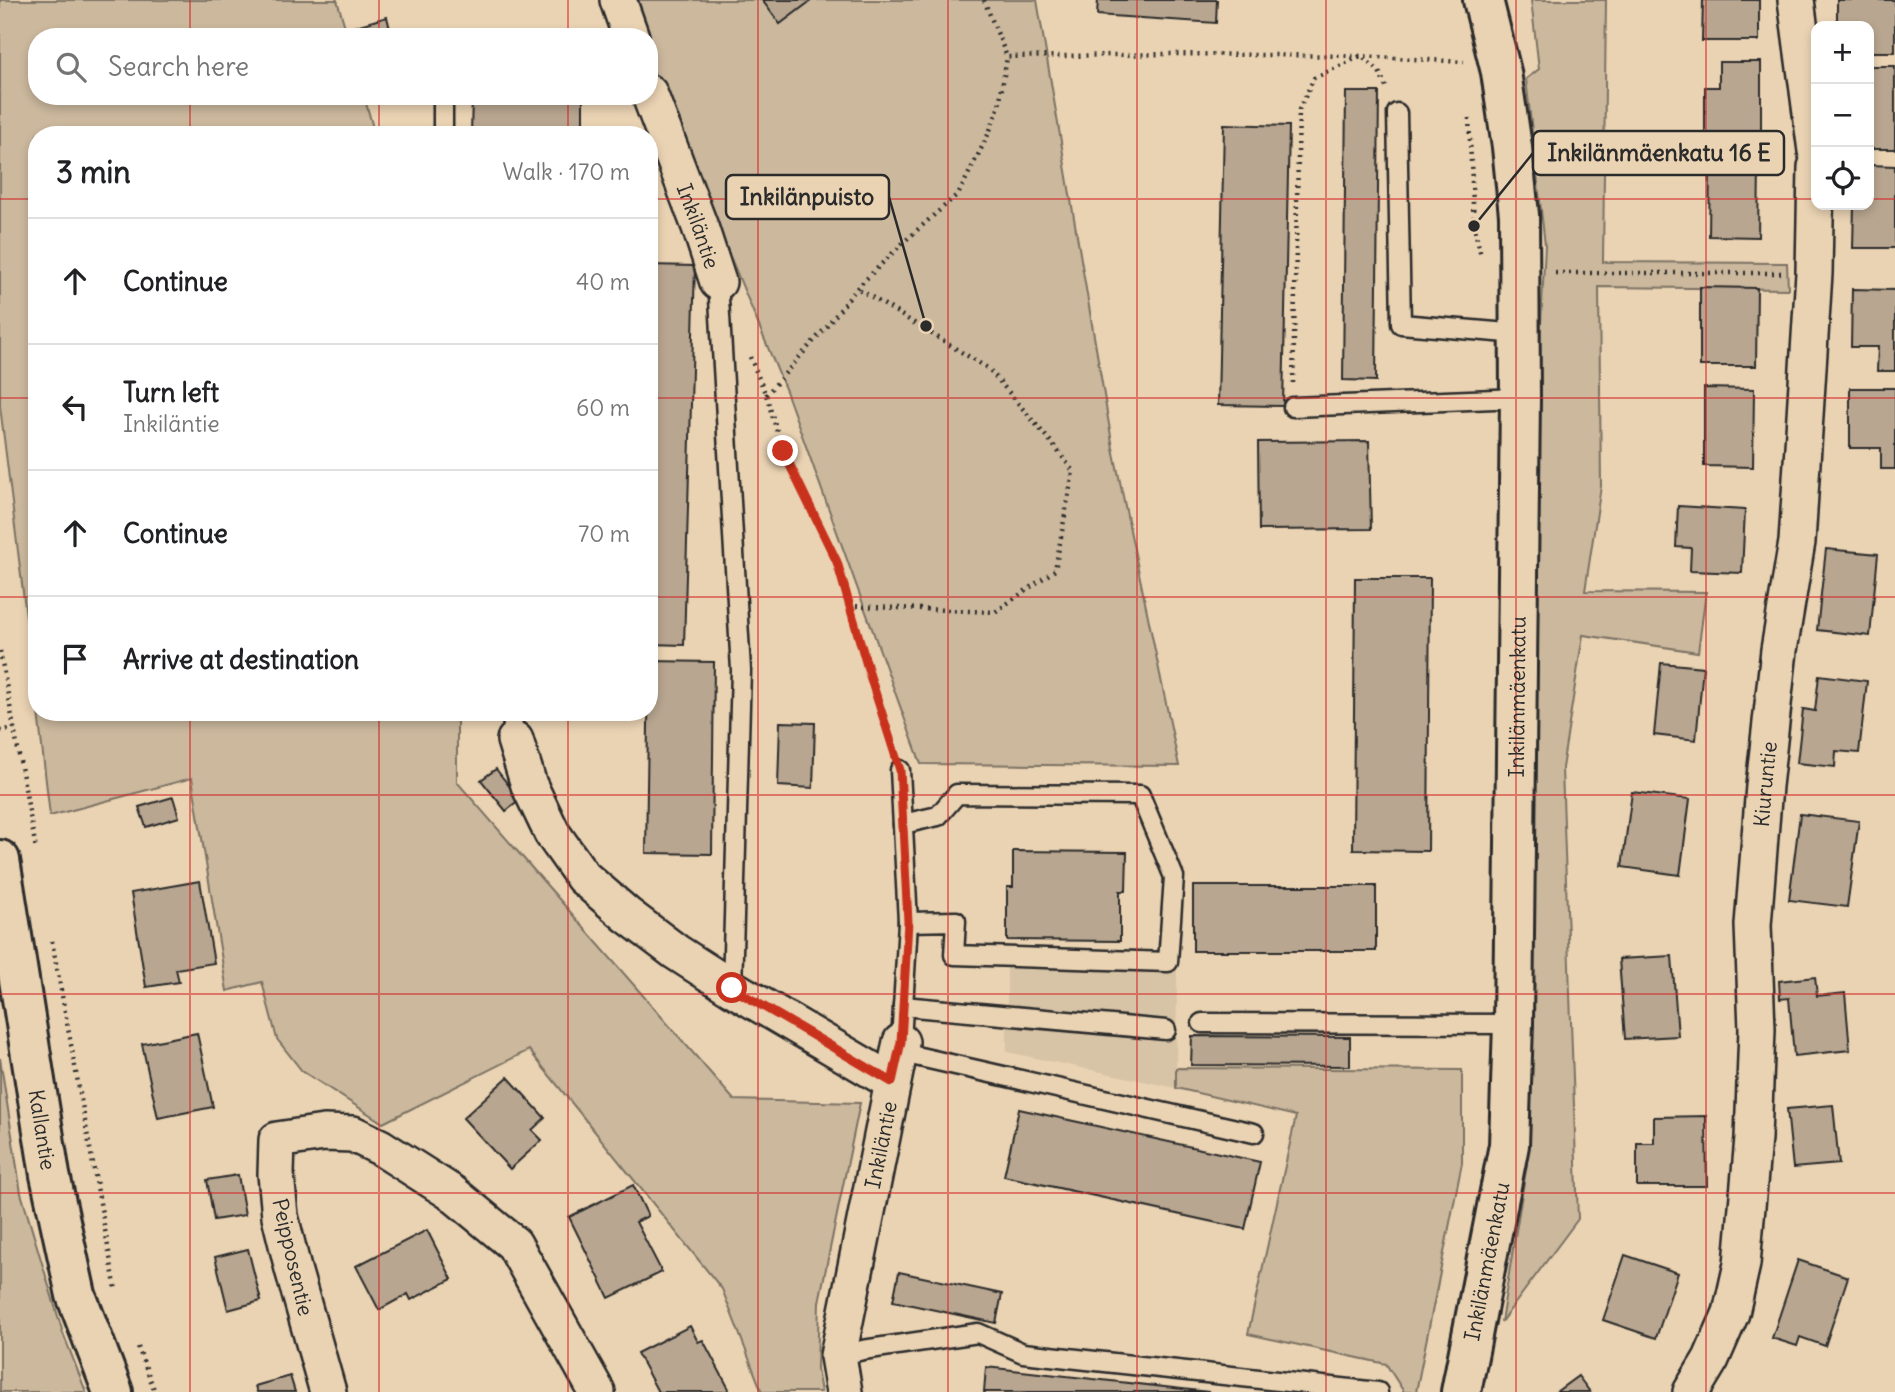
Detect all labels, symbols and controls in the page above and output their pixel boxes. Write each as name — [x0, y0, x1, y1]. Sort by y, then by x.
map controls — [1811, 21, 1874, 210]
button: + — [1811, 21, 1874, 84]
search box — [28, 28, 658, 105]
icon: search — [52, 48, 90, 86]
text: Search here — [108, 50, 249, 83]
button: − — [1811, 84, 1874, 147]
callout: Inkilänmäenkatu 16 E — [1533, 131, 1784, 175]
text: Inkilänmäenkatu 16 E — [1547, 138, 1771, 167]
button: locate — [1811, 147, 1874, 210]
text: 3 min — [56, 153, 131, 191]
text: Walk · 170 m — [503, 157, 630, 186]
callout: Inkilänpuisto — [726, 175, 889, 219]
street label: Inkiläntie — [671, 180, 726, 272]
text: Inkilänpuisto — [740, 182, 874, 211]
icon: ahead — [56, 262, 94, 300]
text: Continue — [123, 265, 228, 298]
text: 40 m — [576, 267, 630, 296]
text: Turn left — [123, 376, 219, 409]
icon: left — [56, 388, 94, 426]
text: 60 m — [576, 393, 630, 422]
text: Inkiläntie — [123, 409, 220, 438]
route end — [767, 435, 798, 466]
icon: ahead — [56, 514, 94, 552]
text: Continue — [123, 517, 228, 550]
text: 70 m — [578, 519, 630, 548]
street label: Inkilänmäenkatu — [1502, 616, 1531, 777]
icon: arrive — [56, 640, 94, 678]
text: Arrive at destination — [123, 643, 359, 676]
street label: Kiuruntie — [1747, 740, 1782, 828]
route start — [716, 972, 747, 1003]
street label: Kallantie — [23, 1087, 63, 1172]
street label: Inkiläntie — [858, 1099, 902, 1191]
street label: Inkilänmäenkatu — [1458, 1180, 1515, 1343]
street label: Peipposentie — [266, 1196, 320, 1318]

